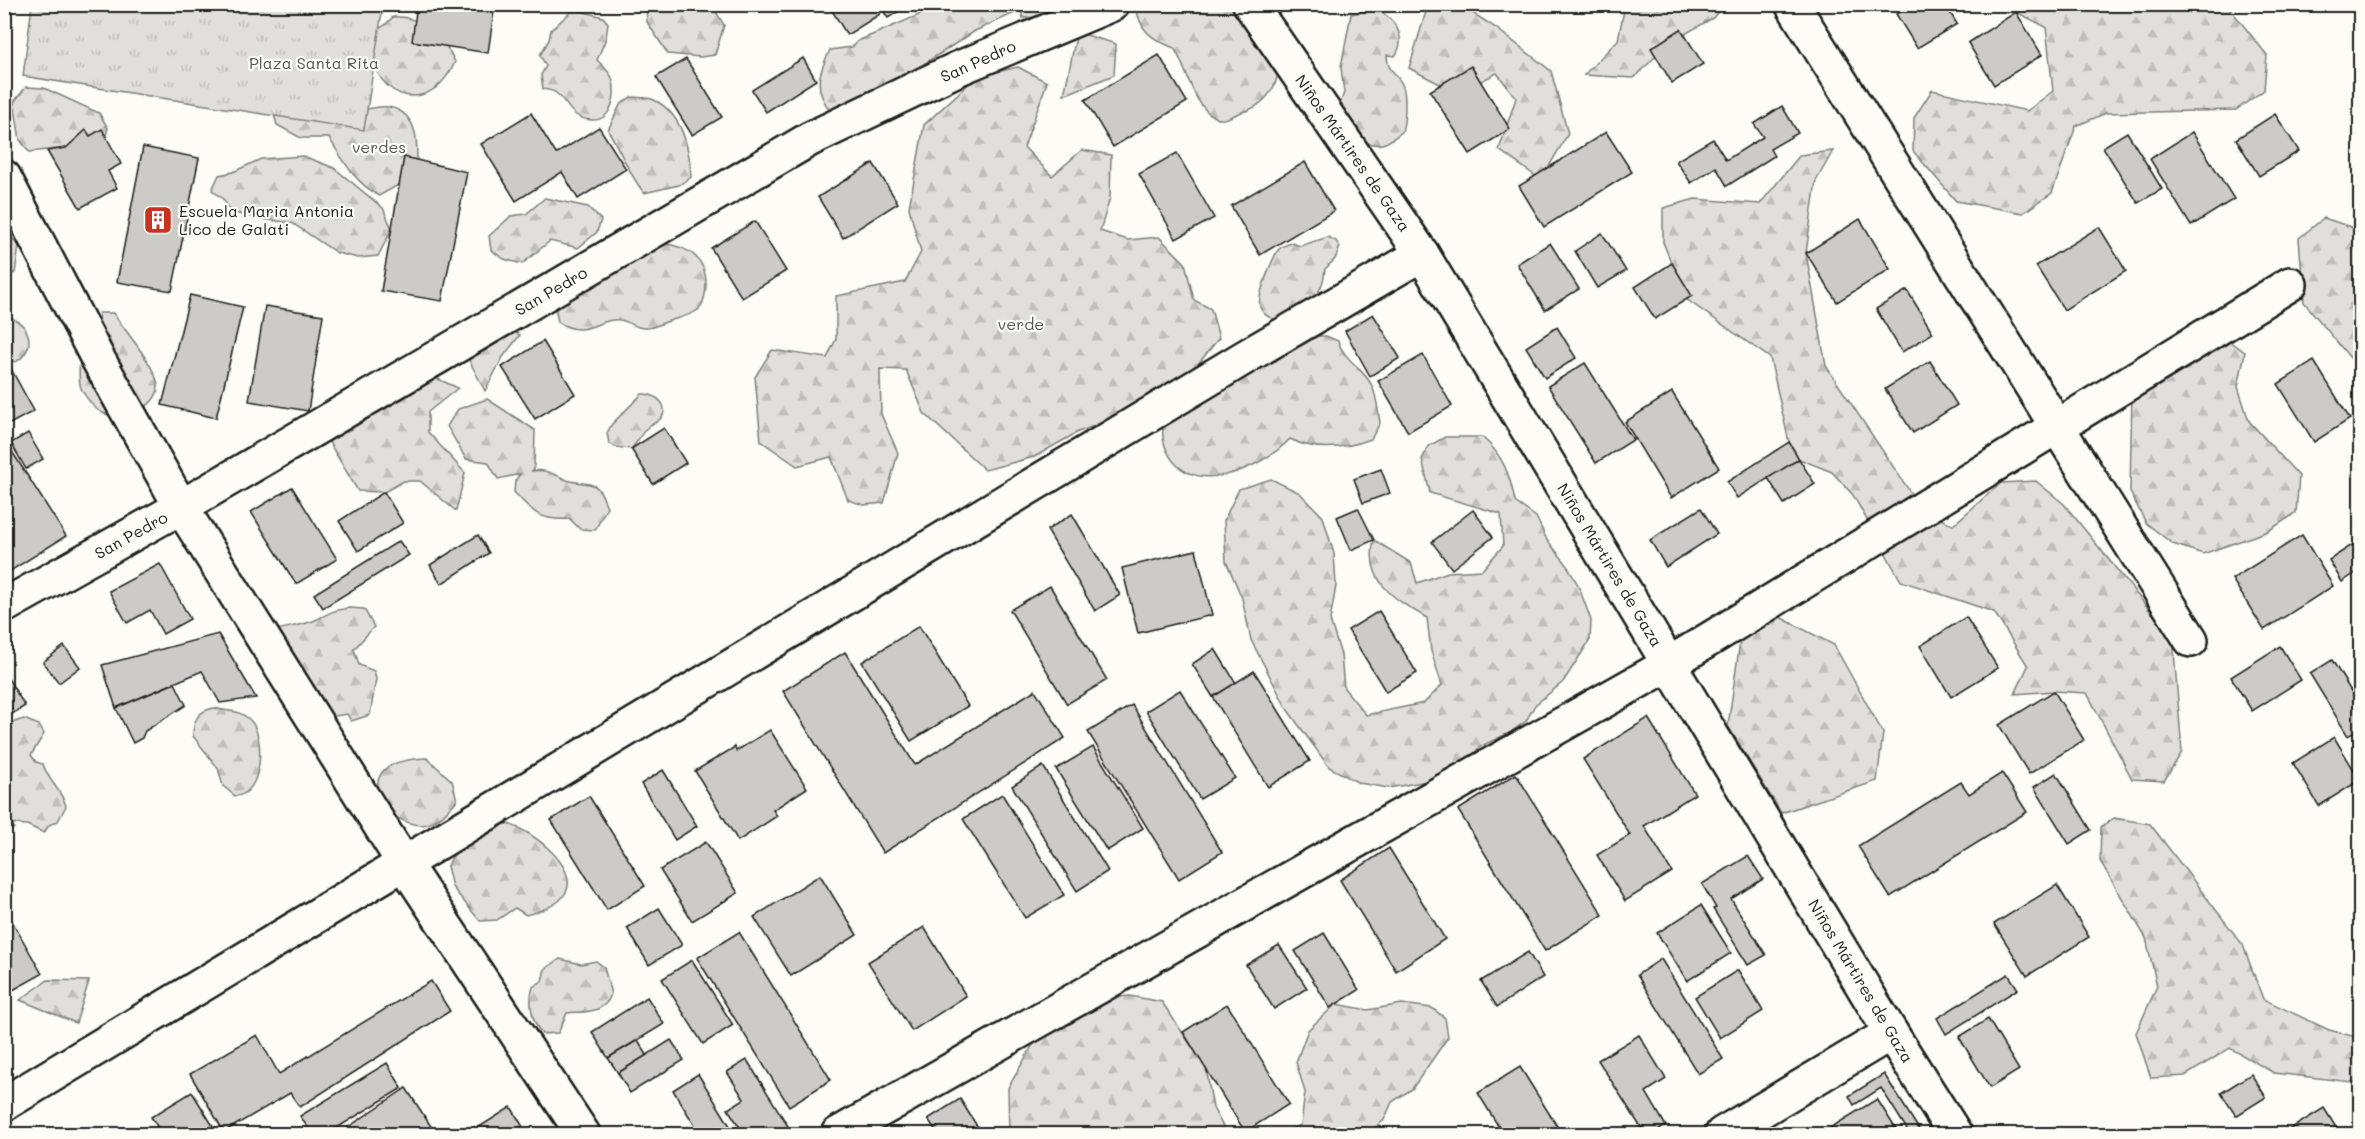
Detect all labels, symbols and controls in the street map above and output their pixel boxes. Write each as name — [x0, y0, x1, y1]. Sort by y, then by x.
street label: San Pedro — [937, 35, 1019, 86]
park label: Plaza Santa Rita — [249, 52, 379, 73]
street label: Niños Mártires de Gaza — [1291, 70, 1416, 235]
park label: verdes — [352, 136, 406, 157]
place label: Escuela Maria Antonia Lico de Galati — [179, 200, 354, 239]
building icon: Escuela Maria Antonia Lico de Galati — [142, 204, 174, 236]
street label: San Pedro — [511, 261, 591, 320]
park label: verde — [998, 313, 1044, 334]
street label: Niños Mártires de Gaza — [1553, 479, 1668, 650]
street label: San Pedro — [91, 506, 171, 563]
street label: Niños Mártires de Gaza — [1804, 895, 1919, 1066]

